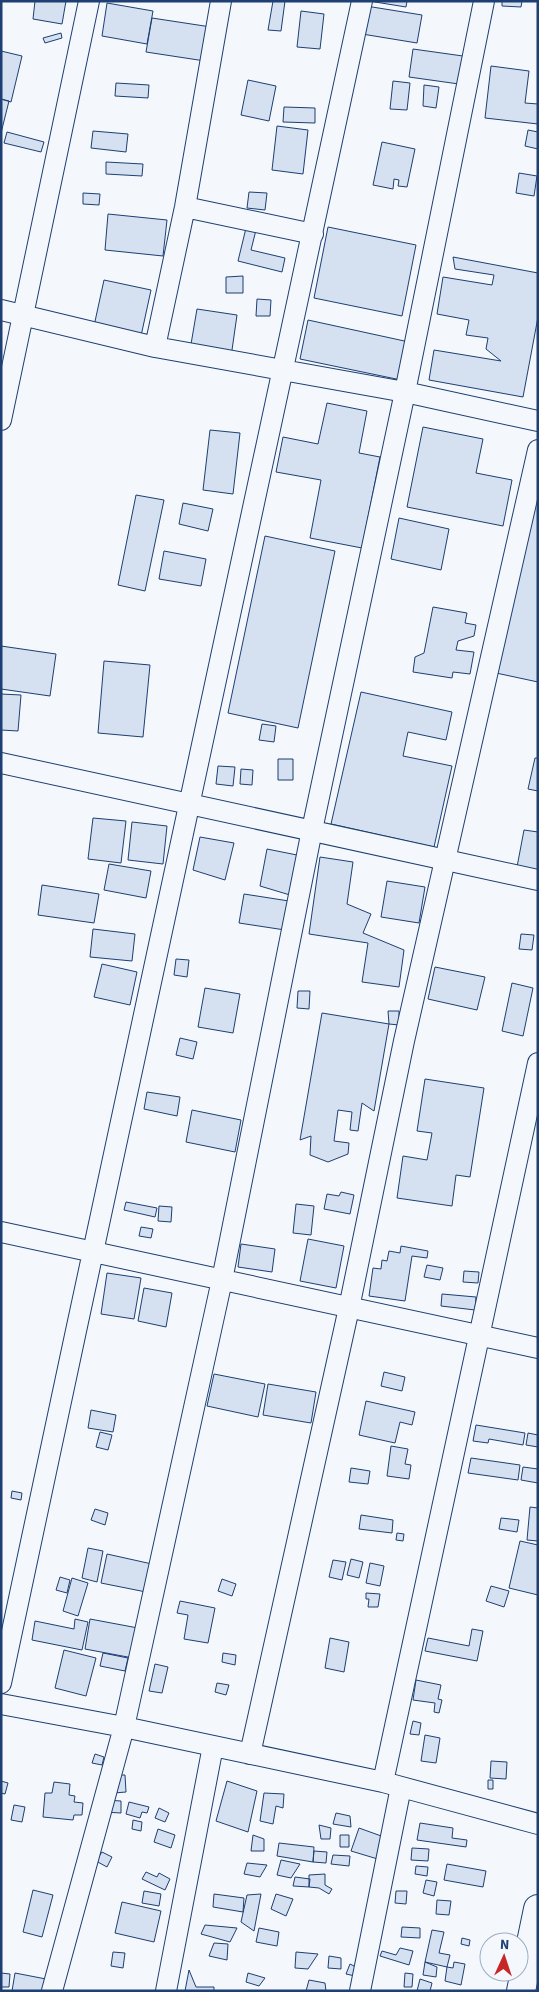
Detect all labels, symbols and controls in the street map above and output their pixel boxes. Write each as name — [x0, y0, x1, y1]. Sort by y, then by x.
north arrow — [479, 1932, 529, 1982]
text: N — [499, 1935, 510, 1955]

